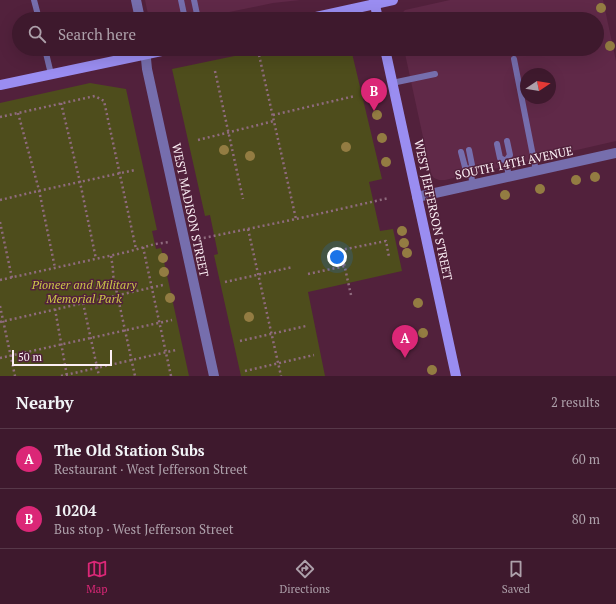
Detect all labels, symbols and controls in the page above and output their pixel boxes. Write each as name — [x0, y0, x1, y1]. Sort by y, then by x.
search box — [12, 12, 604, 56]
icon: search — [26, 23, 48, 45]
text: Search here — [58, 24, 136, 44]
north arrow — [520, 68, 556, 104]
pin: B — [361, 78, 387, 111]
street label: WEST JEFFERSON STREET — [411, 138, 456, 282]
street label: WEST MADISON STREET — [169, 142, 212, 279]
street label: SOUTH 14TH AVENUE — [454, 143, 574, 182]
your location — [327, 247, 347, 267]
park label: Pioneer and Military Memorial Park — [31, 277, 137, 306]
pin: A — [392, 325, 418, 358]
scale bar — [12, 348, 112, 367]
text: 50 m — [18, 350, 42, 364]
text: Nearby — [16, 391, 74, 414]
text: 2 results — [551, 393, 600, 411]
text: The Old Station Subs — [54, 440, 205, 460]
text: A — [24, 450, 34, 468]
text: 60 m — [572, 450, 600, 468]
text: Restaurant · West Jefferson Street — [54, 460, 248, 478]
text: 10204 — [54, 500, 96, 520]
text: B — [25, 510, 33, 528]
text: 80 m — [572, 510, 600, 528]
text: Bus stop · West Jefferson Street — [54, 520, 234, 538]
tab: Map — [86, 558, 108, 596]
tab: Directions — [279, 558, 330, 596]
tab: Saved — [502, 558, 530, 596]

